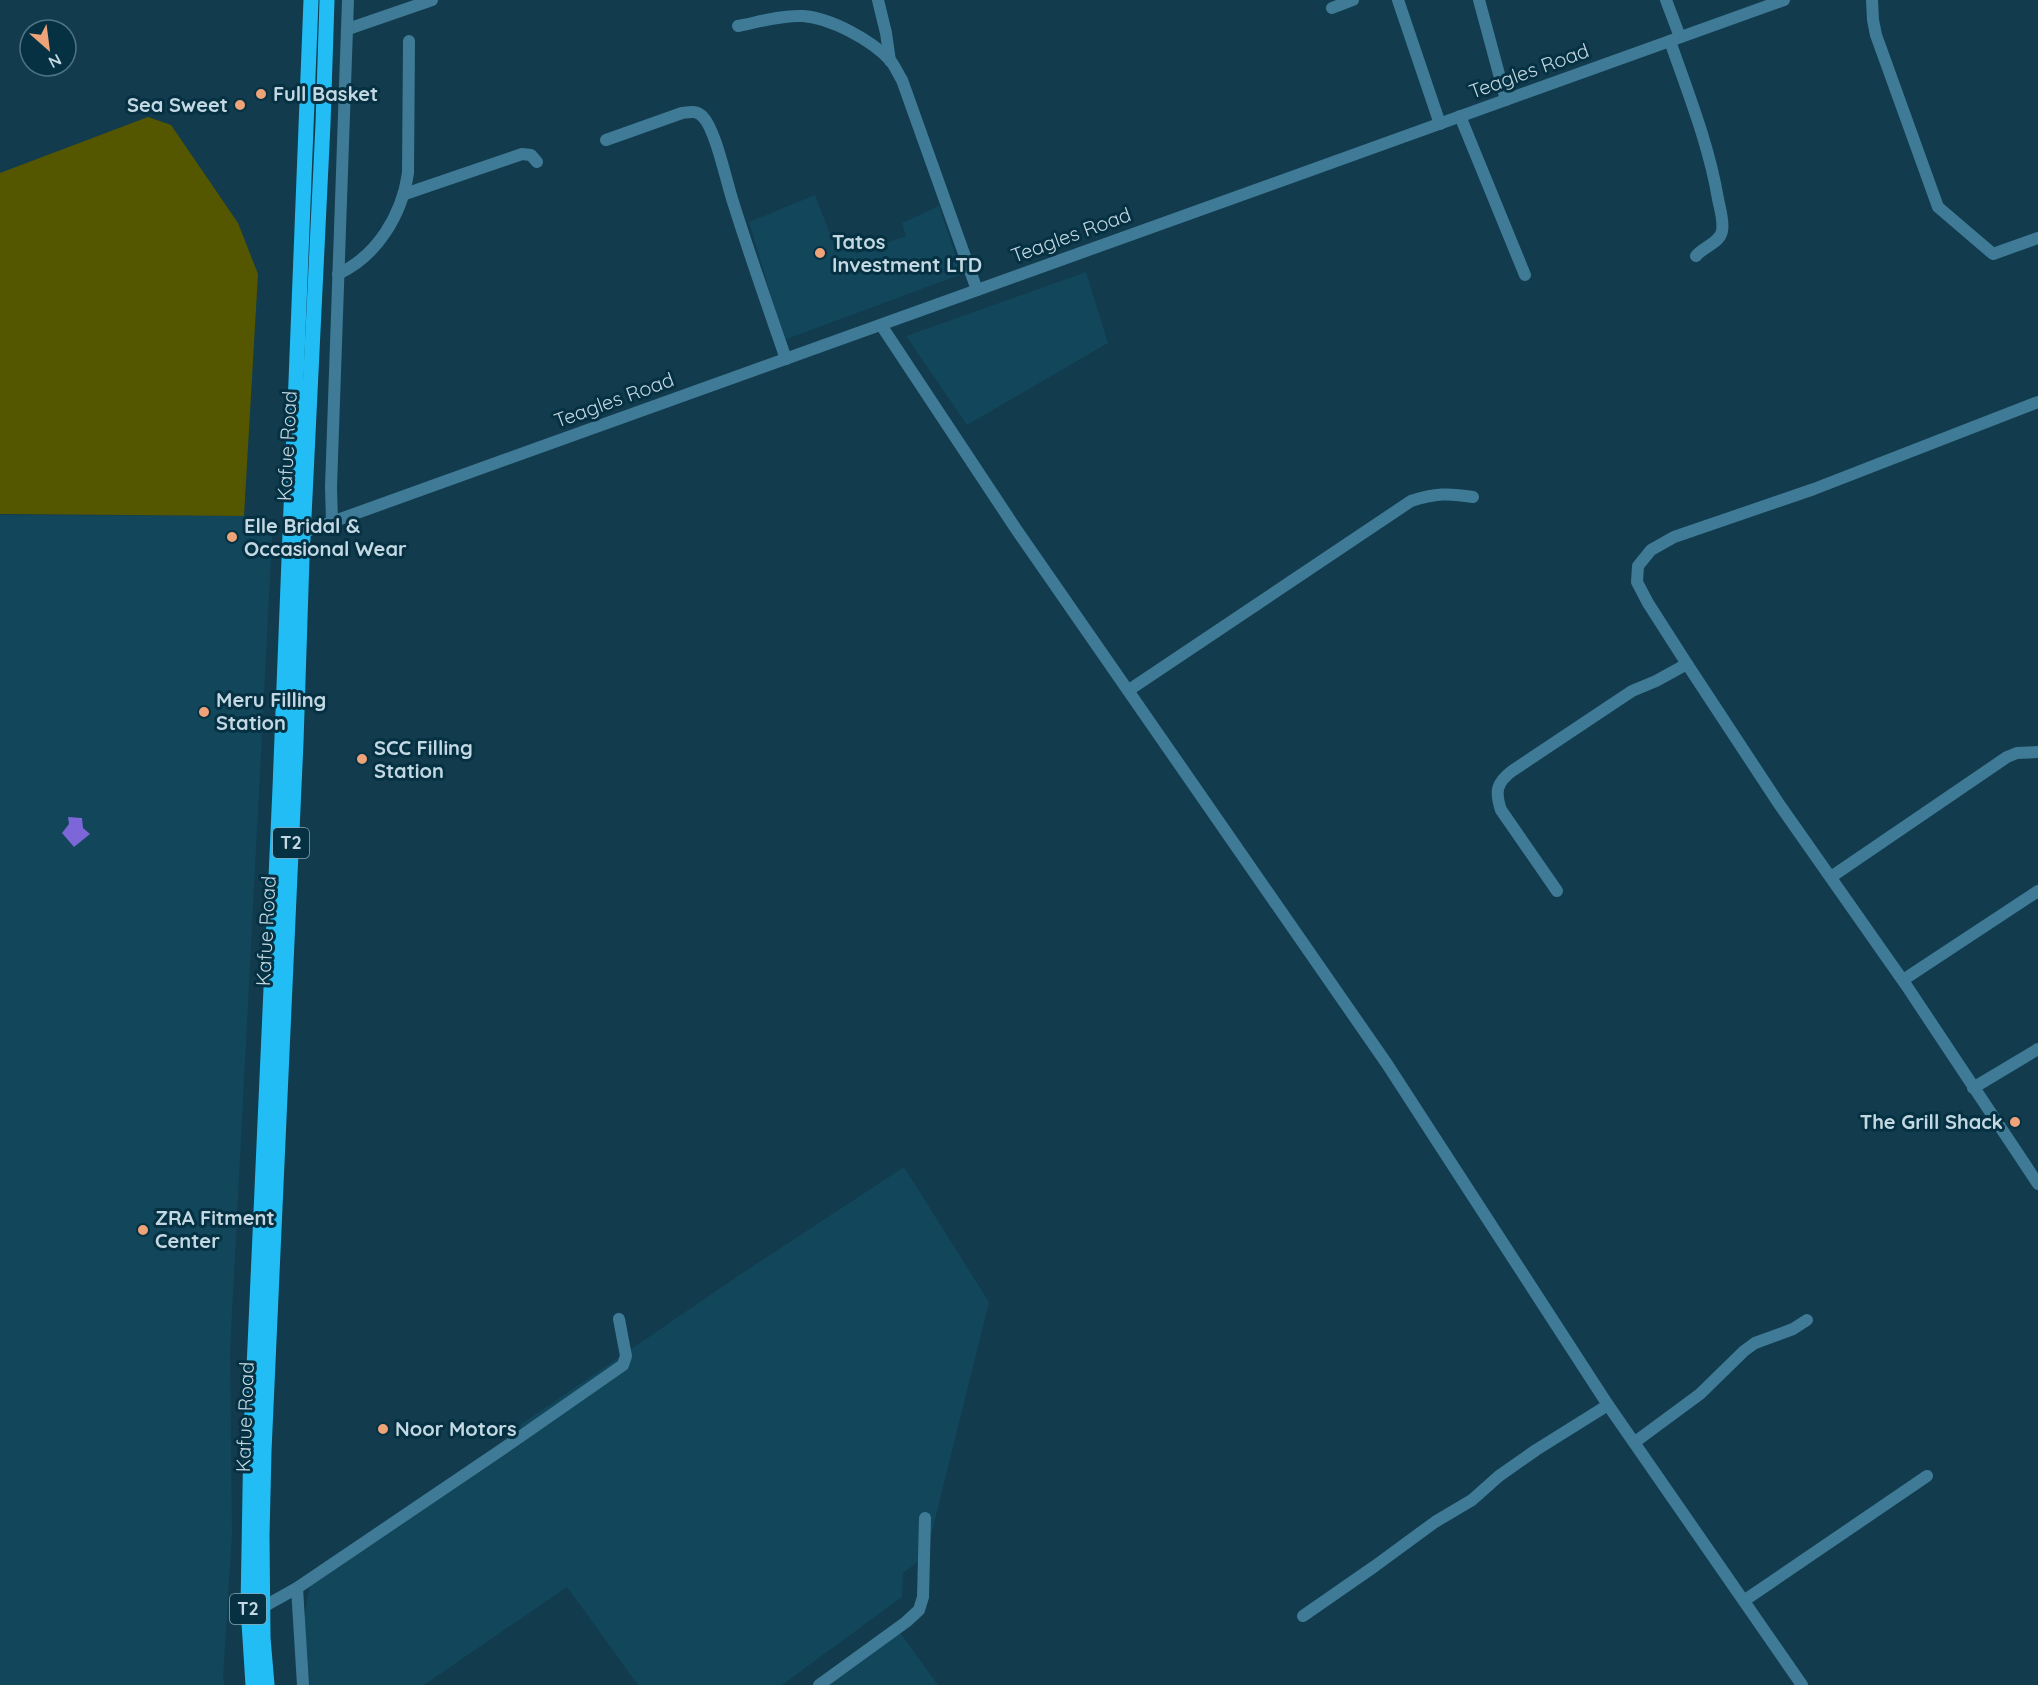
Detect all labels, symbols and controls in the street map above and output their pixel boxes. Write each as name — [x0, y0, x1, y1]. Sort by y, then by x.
north arrow — [18, 18, 78, 78]
street label: Teagles Road — [1465, 37, 1592, 104]
text: N — [45, 50, 65, 73]
place label: Full Basket — [273, 81, 378, 106]
marker: Full Basket — [254, 87, 268, 101]
place label: Sea Sweet — [127, 92, 228, 117]
marker: Sea Sweet — [233, 98, 247, 112]
street label: Teagles Road — [1007, 201, 1134, 268]
place label: Tatos Investment LTD — [832, 229, 982, 277]
marker: Tatos Investment LTD — [813, 246, 827, 260]
street label: Teagles Road — [550, 366, 677, 433]
street label: Kafue Road — [271, 390, 302, 502]
place label: Elle Bridal & Occasional Wear — [244, 513, 407, 561]
marker: Elle Bridal & Occasional Wear — [225, 530, 239, 544]
place label: Meru Filling Station — [216, 687, 326, 735]
marker: Meru Filling Station — [197, 705, 211, 719]
place label: SCC Filling Station — [374, 735, 473, 783]
marker: SCC Filling Station — [355, 752, 369, 766]
road number: T2 — [273, 828, 309, 858]
street label: Kafue Road — [250, 875, 281, 987]
place label: The Grill Shack — [1860, 1109, 2003, 1134]
marker: The Grill Shack — [2008, 1115, 2022, 1129]
place label: ZRA Fitment Center — [155, 1205, 275, 1253]
marker: ZRA Fitment Center — [136, 1223, 150, 1237]
street label: Kafue Road — [230, 1361, 259, 1473]
place label: Noor Motors — [395, 1416, 517, 1441]
marker: Noor Motors — [376, 1422, 390, 1436]
road number: T2 — [230, 1594, 266, 1624]

